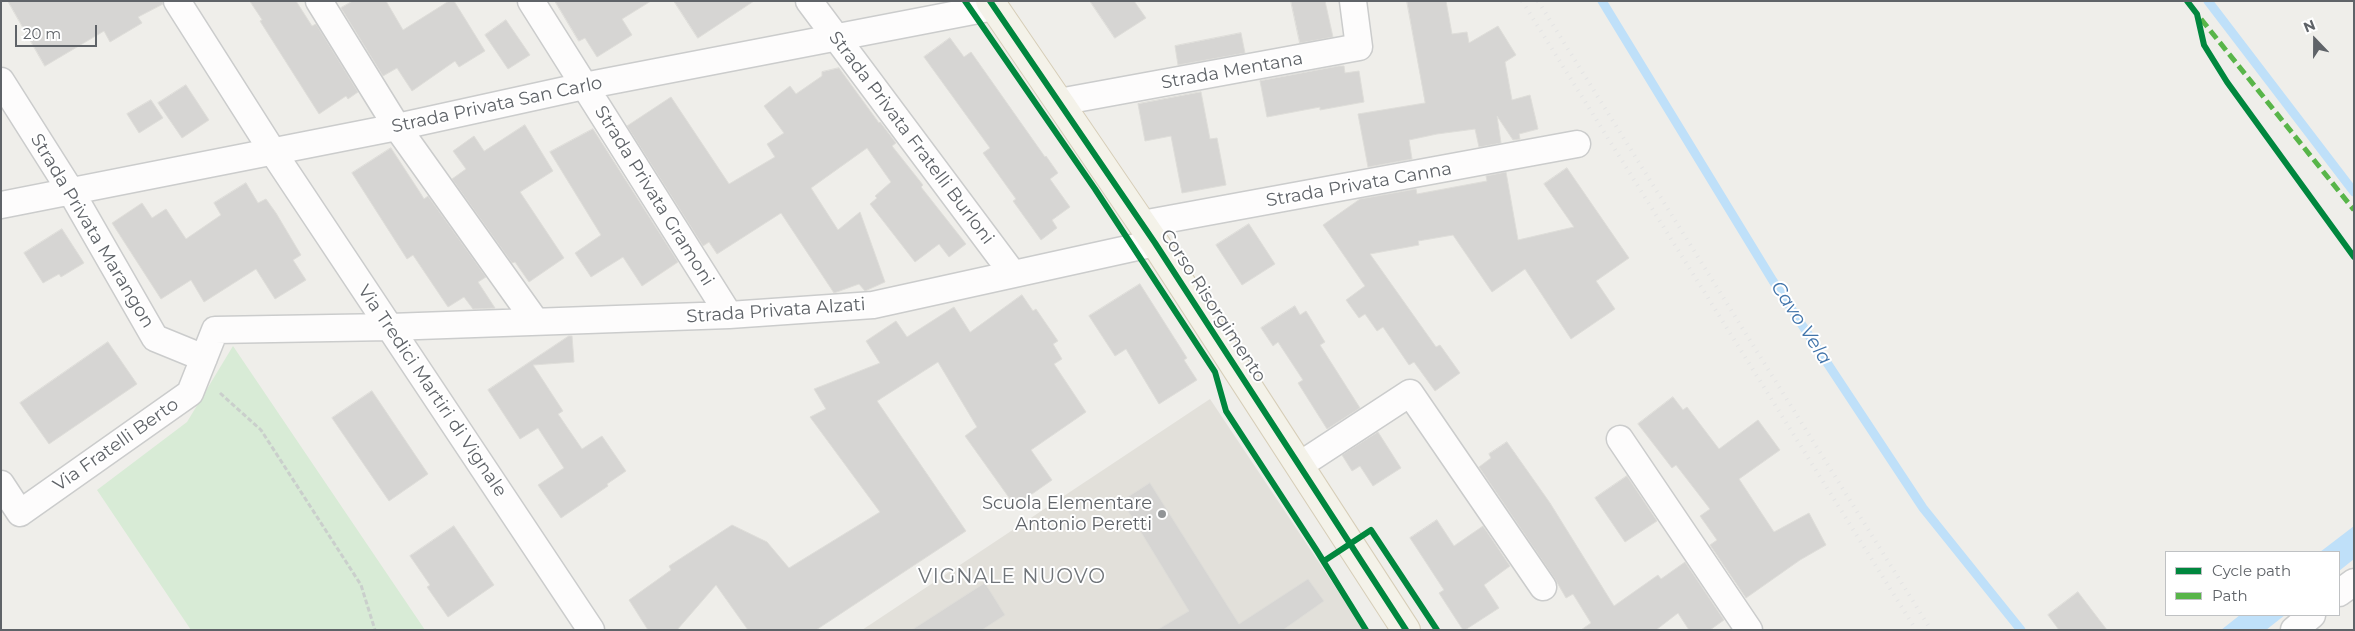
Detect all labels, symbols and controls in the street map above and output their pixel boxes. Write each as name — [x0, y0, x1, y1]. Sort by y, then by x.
scale bar — [18, 15, 100, 47]
north arrow — [2290, 15, 2340, 65]
text: N — [2301, 16, 2318, 37]
text: 20 m — [23, 24, 61, 43]
street label: Strada Privata Fratelli Burloni — [824, 27, 998, 249]
street label: Strada Mentana — [1159, 48, 1305, 94]
street label: Strada Privata San Carlo — [390, 72, 604, 138]
street label: Strada Privata Gramoni — [590, 102, 718, 290]
street label: Strada Privata Marangon — [25, 130, 159, 332]
street label: Strada Privata Canna — [1265, 158, 1453, 212]
street label: Corso Risorgimento — [1155, 225, 1271, 387]
water label: Cavo Vela — [1766, 277, 1836, 369]
street label: Via Tredici Martiri di Vignale — [353, 281, 511, 501]
street label: Strada Privata Alzati — [686, 294, 866, 328]
street label: Via Fratelli Berto — [49, 394, 183, 496]
place label: Scuola Elementare Antonio Peretti — [982, 493, 1152, 536]
marker: Scuola Elementare Antonio Peretti — [1156, 508, 1168, 520]
legend — [2165, 551, 2340, 616]
text: Cycle path — [2212, 561, 2291, 580]
district label: VIGNALE NUOVO — [916, 565, 1108, 589]
text: Path — [2212, 586, 2248, 605]

